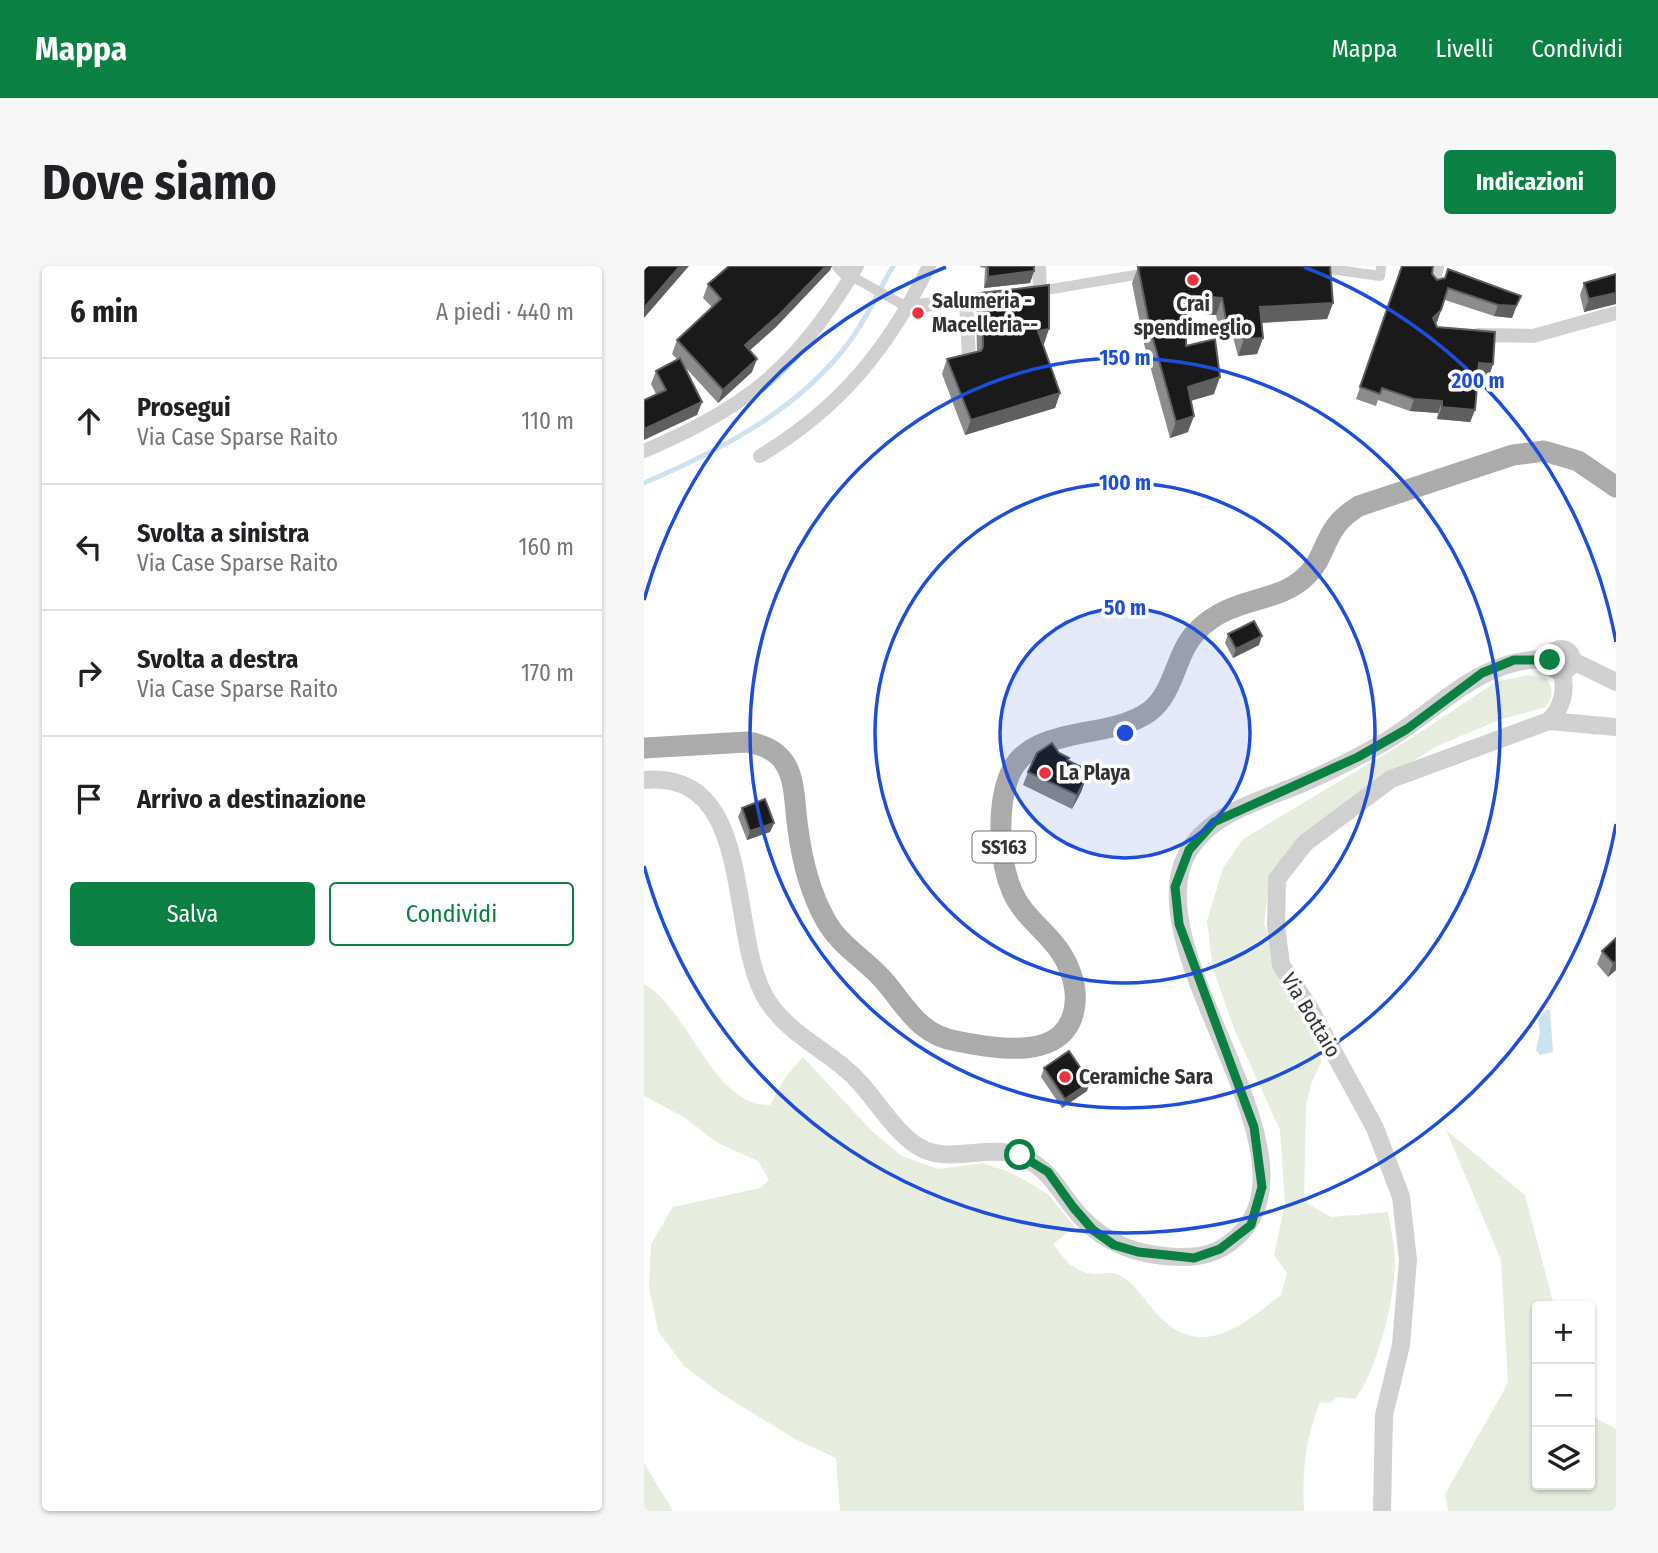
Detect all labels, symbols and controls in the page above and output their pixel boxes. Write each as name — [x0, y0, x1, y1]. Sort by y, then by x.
text: Mappa — [35, 29, 127, 69]
text: Mappa — [1332, 35, 1398, 63]
text: Livelli — [1436, 35, 1493, 63]
text: Condividi — [1531, 35, 1623, 63]
button: Indicazioni — [1444, 150, 1616, 214]
text: Dove siamo — [42, 153, 277, 212]
marker: Crai spendimeglio — [1185, 272, 1201, 288]
place label: Salumeria - Macelleria-- — [932, 288, 1038, 338]
place label: Crai spendimeglio — [1134, 291, 1252, 341]
text: 6 min — [70, 294, 138, 330]
text: A piedi · 440 m — [436, 298, 574, 326]
marker: Salumeria - Macelleria-- — [910, 305, 926, 321]
text: 150 m — [1099, 345, 1151, 371]
text: 200 m — [1450, 368, 1505, 394]
text: Prosegui — [137, 392, 231, 423]
icon: ahead — [70, 402, 108, 440]
text: 110 m — [521, 407, 574, 435]
text: Via Case Sparse Raito — [137, 423, 338, 451]
text: 100 m — [1099, 470, 1151, 496]
text: Svolta a sinistra — [137, 518, 309, 549]
icon: left — [70, 528, 108, 566]
text: 160 m — [519, 533, 574, 561]
text: Via Case Sparse Raito — [137, 549, 338, 577]
text: 50 m — [1104, 595, 1146, 621]
text: Svolta a destra — [137, 644, 298, 675]
route end — [1534, 644, 1565, 675]
icon: right — [70, 654, 108, 692]
text: 170 m — [521, 659, 574, 687]
text: Via Case Sparse Raito — [137, 675, 338, 703]
centre of rings — [1113, 721, 1137, 745]
place label: La Playa — [1059, 760, 1130, 786]
marker: La Playa — [1037, 765, 1053, 781]
icon: arrive — [70, 780, 108, 818]
text: Arrivo a destinazione — [137, 784, 366, 815]
road number: SS163 — [972, 832, 1036, 862]
button: Salva — [70, 882, 315, 946]
button: Condividi — [329, 882, 574, 946]
street label: Via Bottaio — [1276, 968, 1346, 1062]
place label: Ceramiche Sara — [1079, 1064, 1213, 1090]
marker: Ceramiche Sara — [1057, 1069, 1073, 1085]
route start — [1004, 1139, 1035, 1170]
map controls — [1532, 1301, 1595, 1490]
button: + — [1532, 1301, 1595, 1364]
button: − — [1532, 1364, 1595, 1427]
button: layers — [1532, 1427, 1595, 1490]

